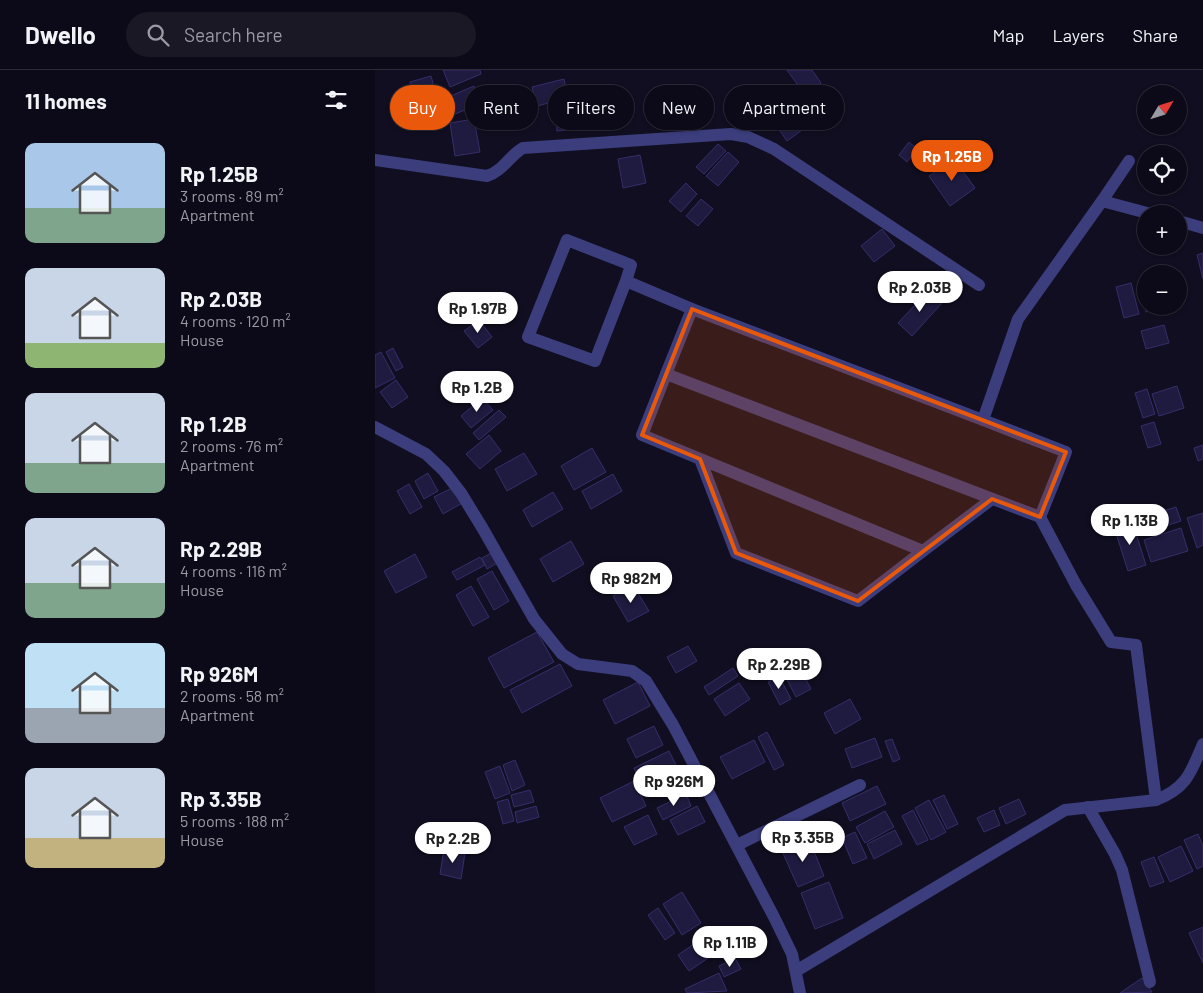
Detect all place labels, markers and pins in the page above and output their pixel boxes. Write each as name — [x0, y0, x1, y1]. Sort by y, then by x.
pin: Rp 1.25B — [900, 140, 1004, 182]
pin: Rp 2.03B — [868, 270, 972, 313]
pin: Rp 1.97B — [426, 292, 530, 334]
pin: Rp 1.2B — [431, 370, 523, 413]
pin: Rp 1.13B — [1078, 504, 1182, 546]
pin: Rp 982M — [585, 562, 677, 604]
pin: Rp 2.29B — [727, 648, 831, 690]
pin: Rp 926M — [628, 764, 720, 807]
pin: Rp 3.35B — [751, 820, 855, 863]
pin: Rp 2.2B — [407, 822, 499, 864]
pin: Rp 1.11B — [678, 926, 782, 968]

